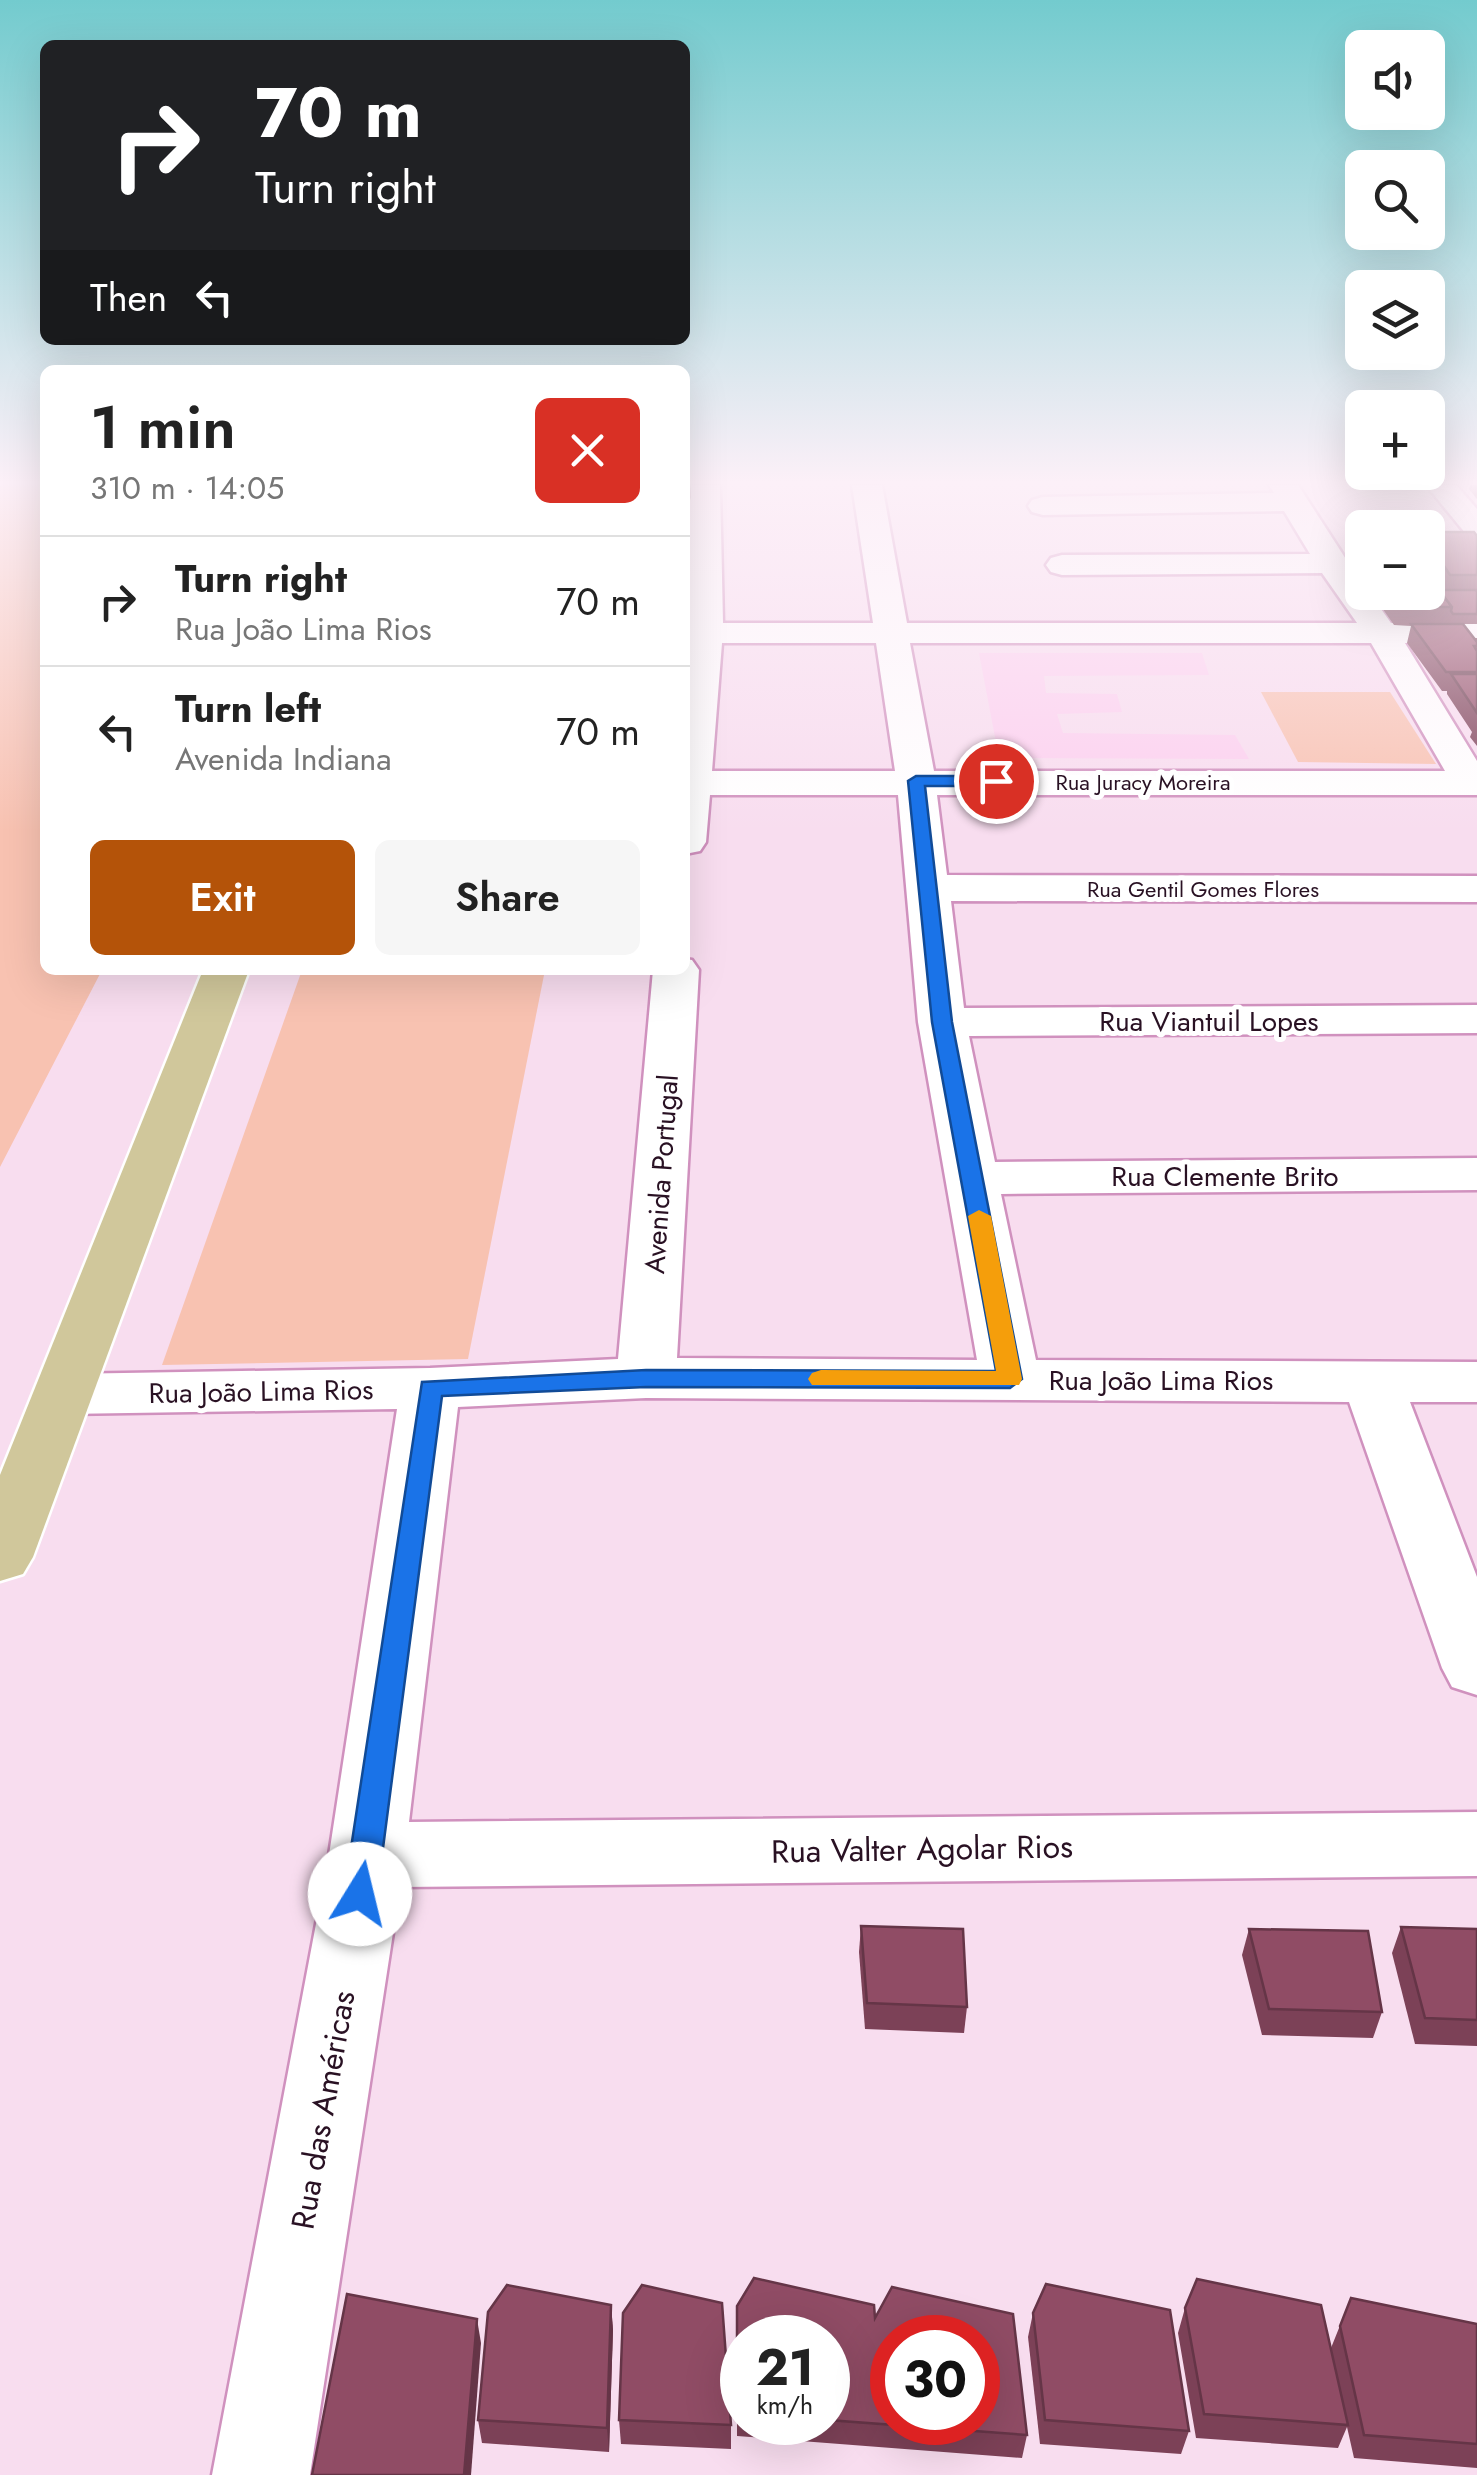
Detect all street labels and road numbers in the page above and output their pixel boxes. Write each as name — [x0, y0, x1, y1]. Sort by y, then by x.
street label: Rua Juracy Moreira — [1055, 766, 1231, 798]
street label: Rua Gentil Gomes Flores — [1087, 873, 1319, 905]
street label: Rua Viantuil Lopes — [1099, 1001, 1319, 1042]
street label: Avenida Portugal — [634, 1073, 689, 1275]
street label: Rua Clemente Brito — [1111, 1156, 1339, 1197]
street label: Rua João Lima Rios — [1049, 1360, 1273, 1401]
street label: Rua João Lima Rios — [148, 1369, 374, 1414]
street label: Rua Valter Agolar Rios — [771, 1823, 1073, 1875]
street label: Rua das Américas — [279, 1987, 367, 2233]

